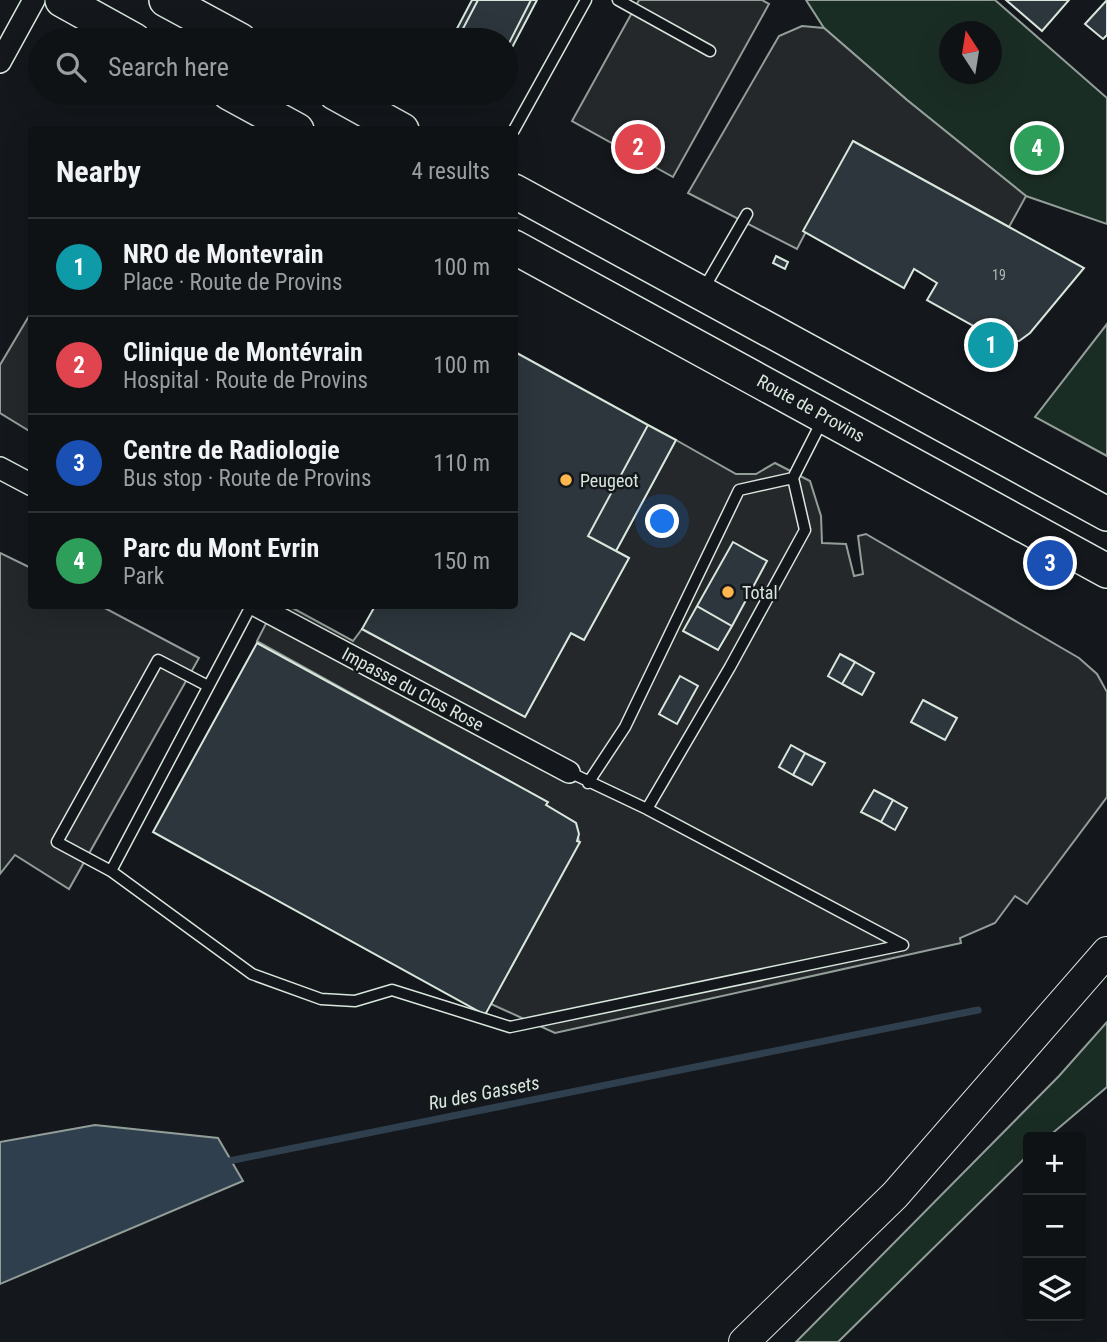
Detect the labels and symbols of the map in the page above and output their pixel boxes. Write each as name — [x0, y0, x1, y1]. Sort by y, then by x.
north arrow — [939, 21, 1002, 84]
pin: 2 — [615, 121, 661, 173]
pin: 4 — [1014, 122, 1060, 174]
house number: 19 — [992, 267, 1006, 283]
pin: 1 — [968, 319, 1014, 371]
street label: Route de Provins — [754, 370, 868, 446]
place label: Peugeot — [580, 470, 639, 491]
marker: Peugeot — [558, 472, 574, 488]
your location — [645, 504, 679, 538]
pin: 3 — [1027, 537, 1073, 589]
place label: Total — [742, 582, 778, 603]
marker: Total — [720, 584, 736, 600]
street label: Impasse du Clos Rose — [339, 643, 487, 735]
water label: Ru des Gassets — [427, 1071, 541, 1115]

